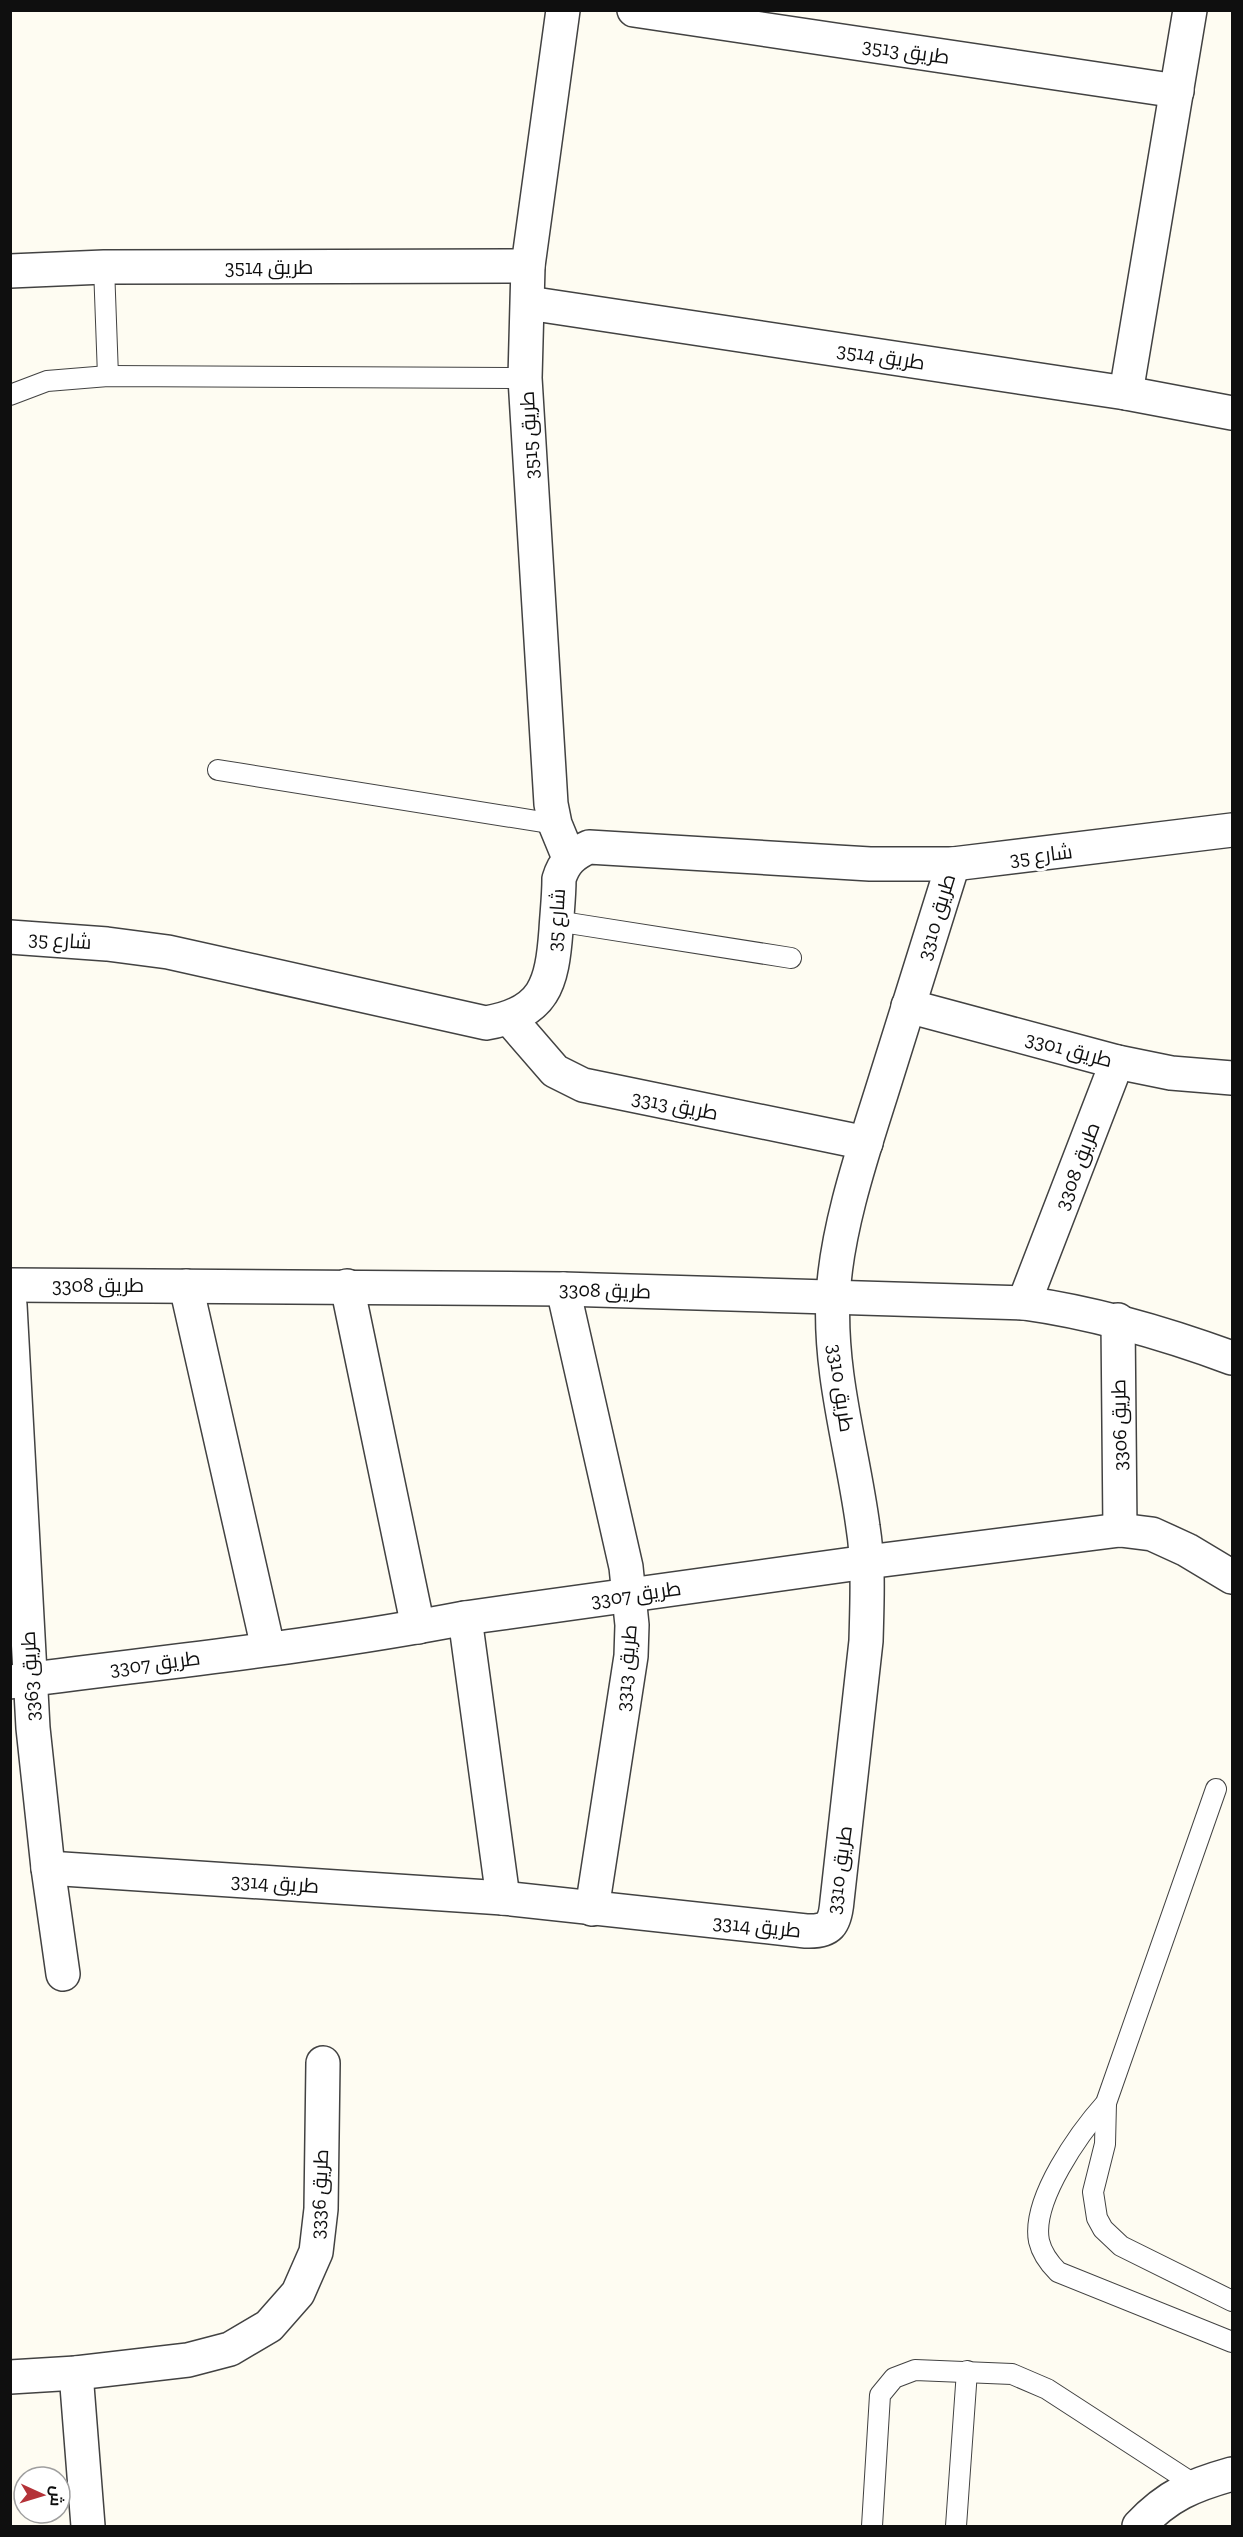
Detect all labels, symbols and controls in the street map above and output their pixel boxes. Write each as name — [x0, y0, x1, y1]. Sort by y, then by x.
street label: طريق 3513 — [861, 33, 951, 70]
street label: طريق 3514 — [225, 255, 313, 280]
street label: طريق 3514 — [835, 337, 927, 376]
street label: طريق 3515 — [515, 390, 544, 480]
street label: شارع 35 — [1008, 839, 1074, 873]
street label: طريق 3310 — [912, 871, 961, 963]
street label: شارع 35 — [542, 888, 572, 953]
street label: شارع 35 — [27, 926, 92, 956]
street label: طريق 3301 — [1023, 1026, 1115, 1073]
street label: طريق 3313 — [630, 1085, 720, 1126]
street label: طريق 3308 — [1049, 1119, 1106, 1214]
street label: طريق 3308 — [52, 1273, 144, 1298]
street label: طريق 3308 — [559, 1276, 651, 1305]
street label: طريق 3310 — [822, 1342, 859, 1434]
street label: طريق 3306 — [1106, 1379, 1133, 1471]
street label: طريق 3307 — [589, 1576, 683, 1613]
street label: طريق 3313 — [610, 1623, 643, 1713]
street label: طريق 3363 — [16, 1630, 45, 1722]
street label: طريق 3307 — [109, 1646, 202, 1681]
street label: طريق 3310 — [821, 1824, 858, 1916]
street label: طريق 3314 — [230, 1868, 320, 1899]
street label: طريق 3314 — [712, 1909, 802, 1944]
street label: طريق 3336 — [305, 2148, 334, 2240]
north arrow — [12, 2465, 72, 2525]
text: ش — [46, 2485, 67, 2507]

